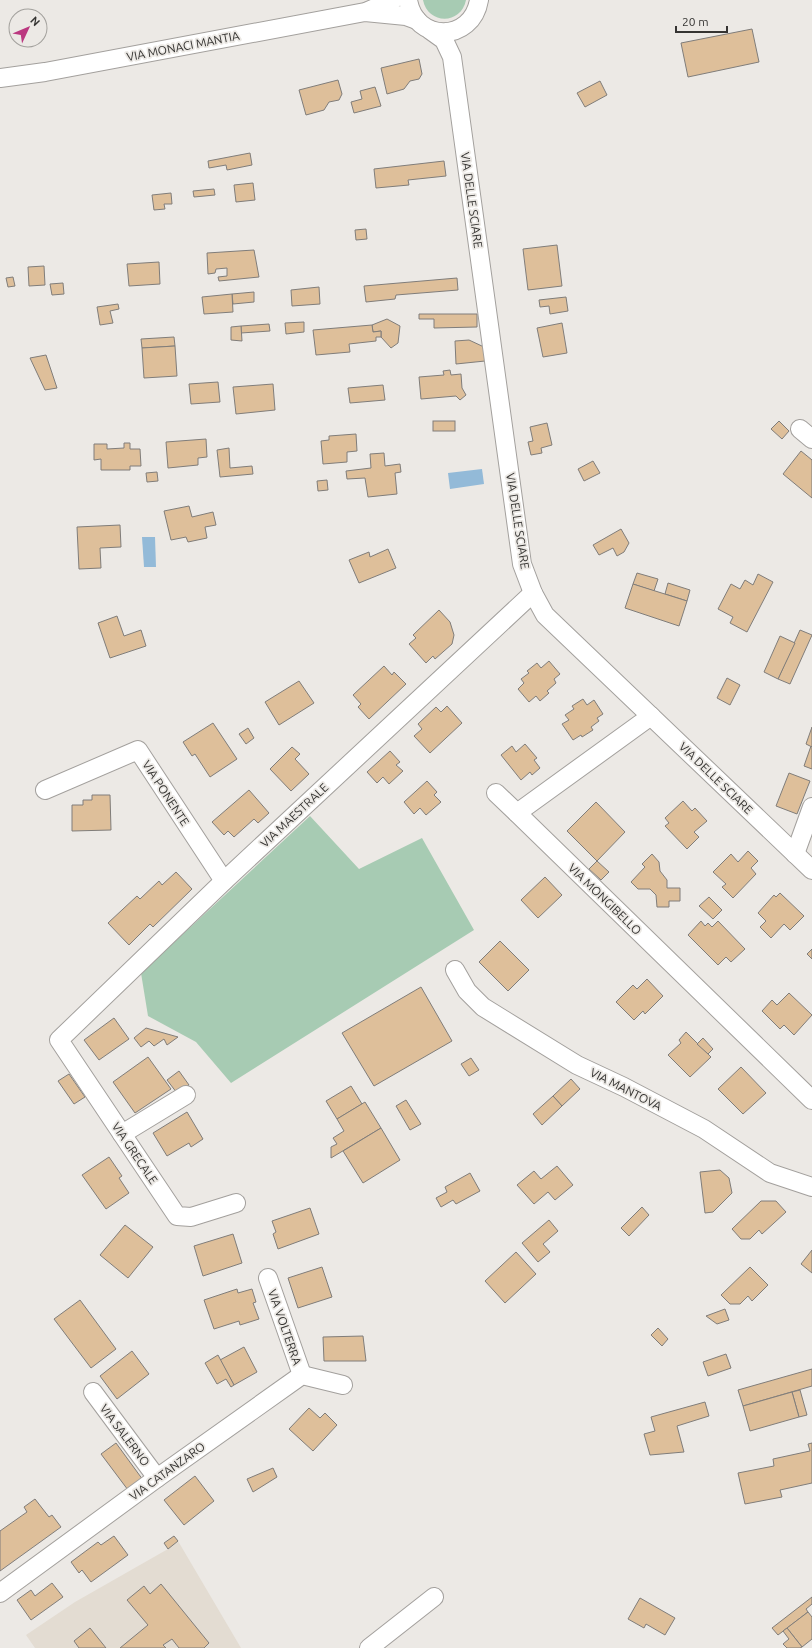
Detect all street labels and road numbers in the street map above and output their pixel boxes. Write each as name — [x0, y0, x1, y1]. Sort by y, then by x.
street label: VIA MONACI MANTIA — [125, 29, 241, 63]
street label: VIA DELLE SCIARE — [459, 151, 485, 249]
street label: VIA DELLE SCIARE — [504, 472, 532, 570]
street label: VIA DELLE SCIARE — [677, 740, 756, 817]
street label: VIA PONENTE — [140, 758, 192, 828]
street label: VIA MAESTRALE — [258, 780, 331, 850]
street label: VIA MONGIBELLO — [566, 861, 644, 937]
street label: VIA MANTOVA — [588, 1065, 664, 1113]
street label: VIA GRECALE — [110, 1120, 161, 1186]
street label: VIA VOLTERRA — [266, 1287, 304, 1367]
street label: VIA SALERNO — [98, 1402, 152, 1468]
street label: VIA CATANZARO — [127, 1439, 207, 1503]

